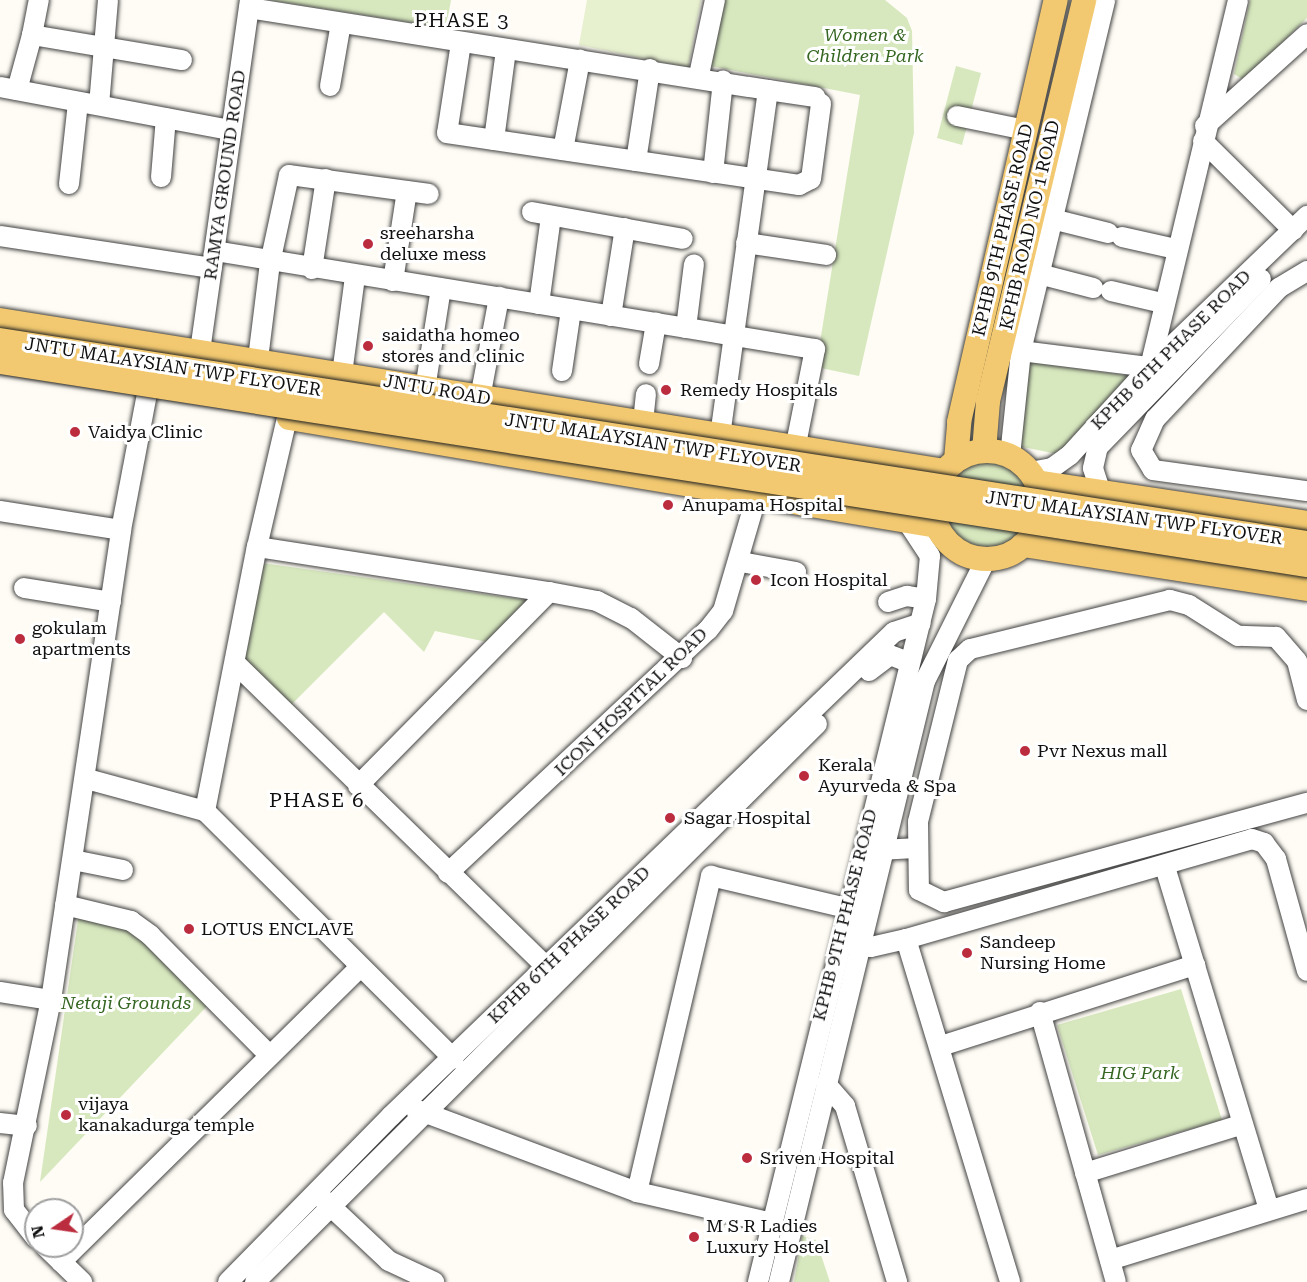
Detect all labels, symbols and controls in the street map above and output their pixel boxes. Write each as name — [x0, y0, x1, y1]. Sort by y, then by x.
district label: PHASE 3 — [414, 8, 510, 32]
park label: Women & Children Park — [806, 25, 924, 68]
street label: RAMYA GROUND ROAD — [200, 69, 250, 281]
street label: KPHB ROAD NO 1 ROAD — [995, 118, 1065, 332]
street label: KPHB 9TH PHASE ROAD — [968, 122, 1038, 338]
place label: sreeharsha deluxe mess — [380, 223, 486, 266]
marker: sreeharsha deluxe mess — [361, 237, 375, 251]
street label: KPHB 6TH PHASE ROAD — [1087, 266, 1255, 434]
place label: saidatha homeo stores and clinic — [382, 325, 525, 368]
street label: JNTU MALAYSIAN TWP FLYOVER — [23, 333, 323, 401]
marker: saidatha homeo stores and clinic — [359, 337, 377, 355]
street label: JNTU ROAD — [382, 370, 492, 410]
place label: Remedy Hospitals — [680, 379, 838, 401]
marker: Remedy Hospitals — [657, 381, 675, 399]
street label: JNTU MALAYSIAN TWP FLYOVER — [503, 409, 803, 477]
place label: Vaidya Clinic — [88, 421, 203, 443]
marker: Vaidya Clinic — [66, 423, 84, 441]
street label: JNTU MALAYSIAN TWP FLYOVER — [984, 486, 1284, 550]
place label: Anupama Hospital — [682, 494, 843, 516]
marker: Anupama Hospital — [659, 496, 677, 514]
place label: Icon Hospital — [770, 569, 888, 591]
marker: Icon Hospital — [747, 571, 765, 589]
place label: gokulam apartments — [32, 618, 131, 660]
street label: ICON HOSPITAL ROAD — [550, 623, 712, 781]
marker: gokulam apartments — [13, 632, 27, 646]
place label: Pvr Nexus mall — [1037, 740, 1167, 762]
marker: Pvr Nexus mall — [1018, 744, 1032, 758]
place label: Kerala Ayurveda & Spa — [818, 755, 956, 798]
marker: Kerala Ayurveda & Spa — [795, 767, 813, 785]
district label: PHASE 6 — [269, 788, 365, 812]
place label: Sagar Hospital — [684, 807, 811, 829]
street label: KPHB 9TH PHASE ROAD — [808, 807, 882, 1023]
marker: Sagar Hospital — [661, 809, 679, 827]
street label: KPHB 6TH PHASE ROAD — [483, 862, 655, 1028]
place label: LOTUS ENCLAVE — [201, 918, 354, 940]
marker: LOTUS ENCLAVE — [182, 922, 196, 936]
place label: Sandeep Nursing Home — [980, 932, 1106, 974]
marker: Sandeep Nursing Home — [958, 944, 976, 962]
park label: Netaji Grounds — [61, 992, 191, 1014]
park label: HIG Park — [1100, 1062, 1180, 1084]
place label: vijaya kanakadurga temple — [78, 1094, 254, 1136]
marker: vijaya kanakadurga temple — [59, 1108, 73, 1122]
place label: Sriven Hospital — [760, 1147, 894, 1169]
marker: Sriven Hospital — [738, 1149, 756, 1167]
north arrow — [24, 1198, 84, 1258]
place label: M S R Ladies Luxury Hostel — [706, 1216, 829, 1258]
text: N — [27, 1224, 49, 1240]
marker: M S R Ladies Luxury Hostel — [687, 1230, 701, 1244]

